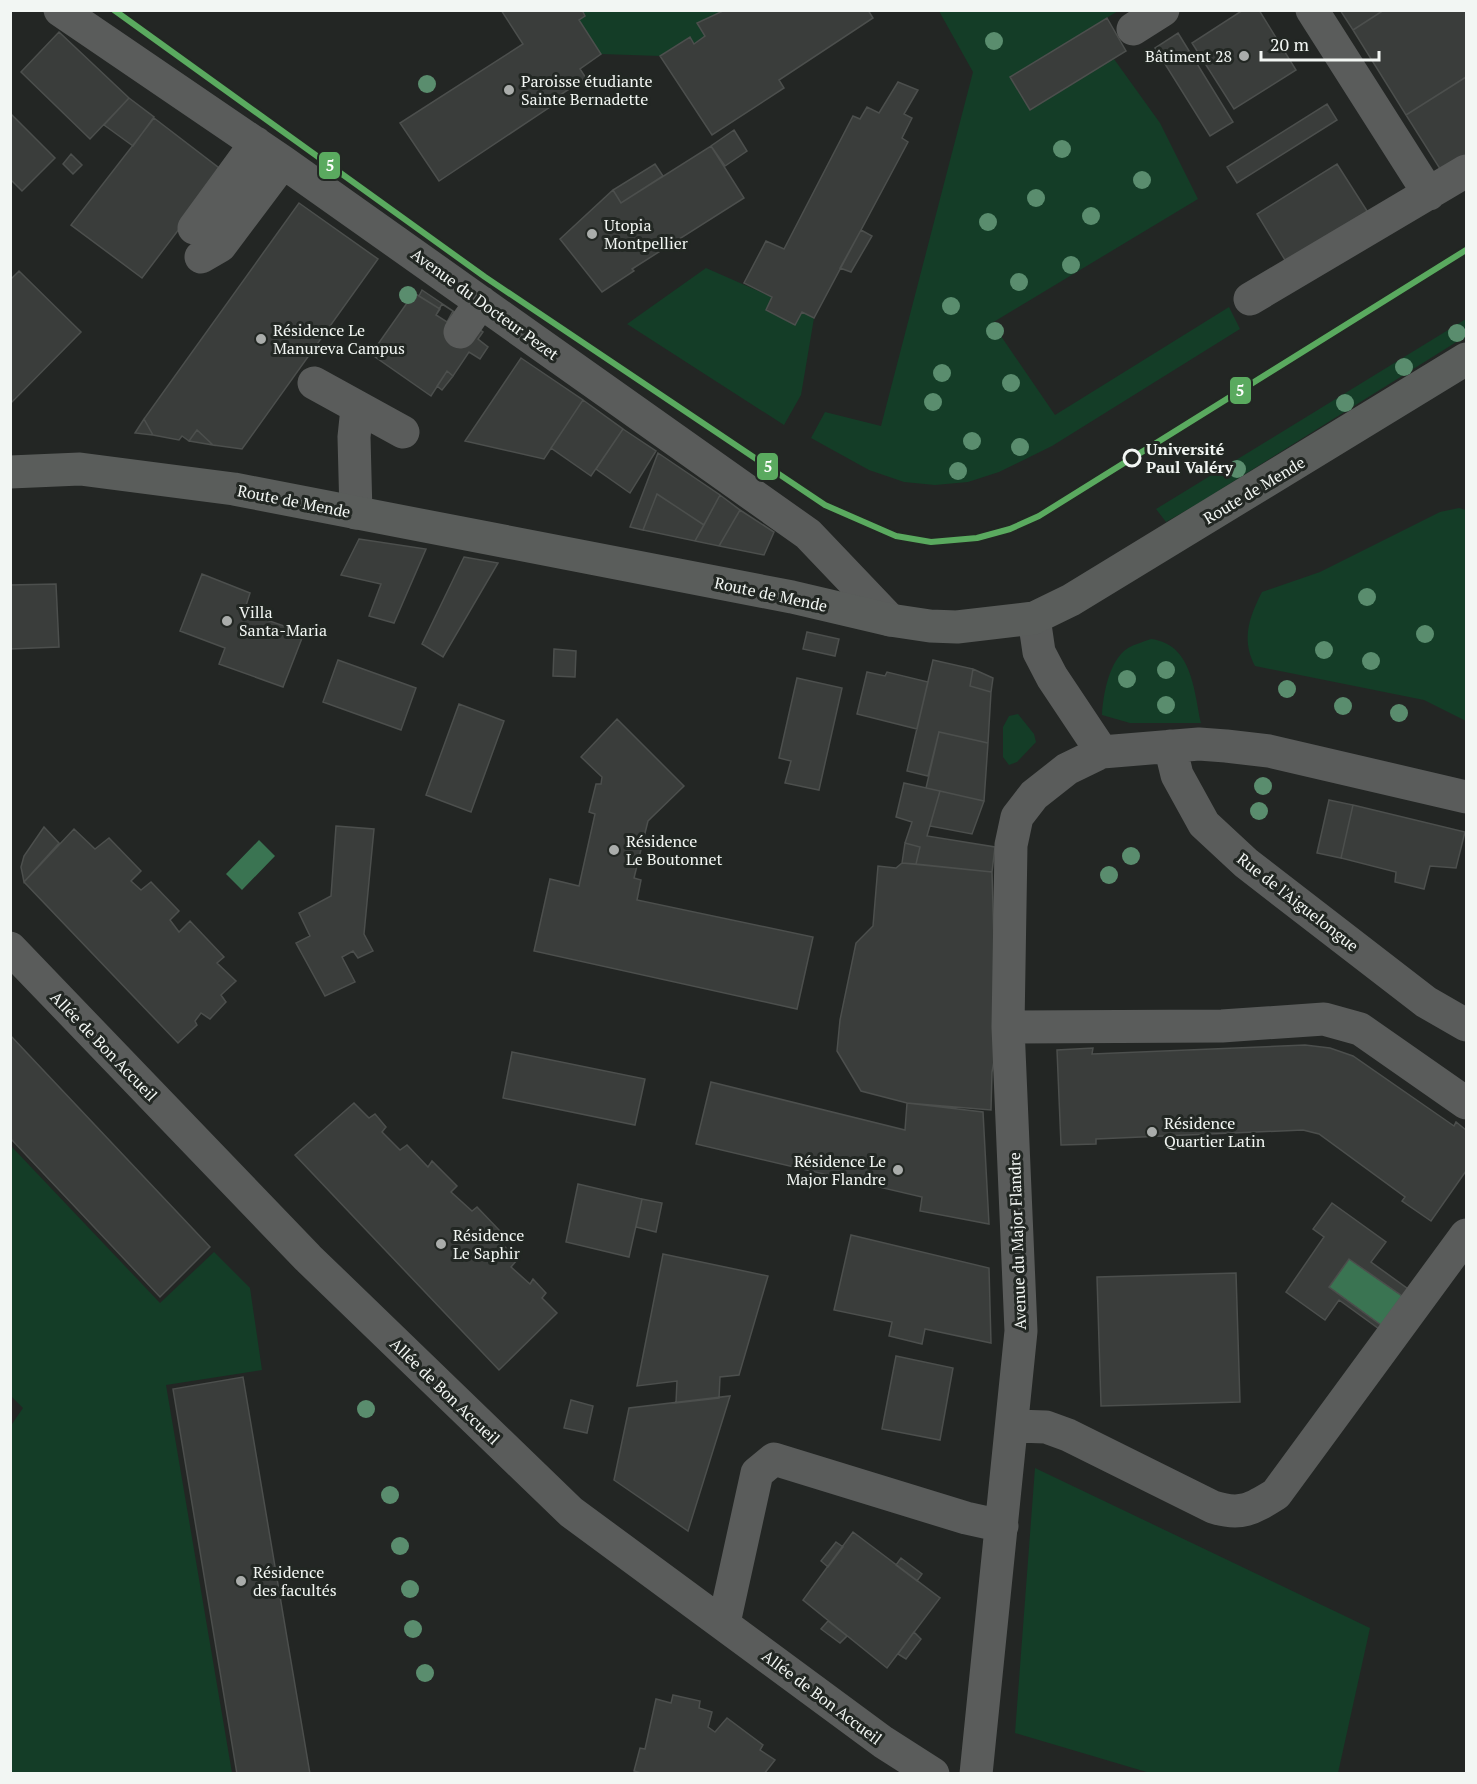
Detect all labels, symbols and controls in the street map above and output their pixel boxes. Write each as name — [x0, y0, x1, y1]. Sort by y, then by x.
scale bar — [1261, 24, 1380, 62]
text: 20 m — [1270, 32, 1310, 56]
place label: Bâtiment 28 — [1145, 45, 1232, 67]
marker: Bâtiment 28 — [1237, 49, 1251, 63]
place label: Paroisse étudiante Sainte Bernadette — [521, 70, 653, 110]
marker: Paroisse étudiante Sainte Bernadette — [502, 83, 516, 97]
line badge: 5 — [318, 151, 341, 180]
text: 5 — [325, 154, 335, 176]
place label: Utopia Montpellier — [604, 214, 689, 254]
marker: Utopia Montpellier — [585, 227, 599, 241]
street label: Avenue du Docteur Pezet — [407, 243, 563, 365]
place label: Résidence Le Manureva Campus — [273, 319, 405, 359]
marker: Résidence Le Manureva Campus — [254, 332, 268, 346]
line badge: 5 — [1229, 376, 1252, 405]
text: 5 — [1235, 379, 1245, 401]
place label: Université Paul Valéry — [1146, 438, 1234, 478]
marker: Université Paul Valéry — [1123, 449, 1141, 467]
street label: Route de Mende — [1199, 451, 1309, 529]
line badge: 5 — [756, 452, 779, 481]
text: 5 — [763, 455, 773, 477]
street label: Route de Mende — [235, 479, 353, 523]
street label: Route de Mende — [712, 571, 830, 617]
place label: Villa Santa-Maria — [239, 601, 327, 641]
marker: Villa Santa-Maria — [220, 614, 234, 628]
place label: Résidence Le Boutonnet — [626, 830, 722, 870]
marker: Résidence Le Boutonnet — [607, 843, 621, 857]
street label: Rue de l'Aiguelongue — [1233, 848, 1363, 956]
street label: Allée de Bon Accueil — [46, 986, 162, 1106]
place label: Résidence Quartier Latin — [1164, 1112, 1266, 1152]
marker: Résidence Quartier Latin — [1145, 1125, 1159, 1139]
place label: Résidence Le Major Flandre — [786, 1150, 886, 1190]
street label: Avenue du Major Flandre — [1003, 1152, 1031, 1330]
marker: Résidence Le Major Flandre — [891, 1163, 905, 1177]
place label: Résidence Le Saphir — [453, 1224, 524, 1264]
marker: Résidence Le Saphir — [434, 1237, 448, 1251]
street label: Allée de Bon Accueil — [385, 1333, 505, 1449]
place label: Résidence des facultés — [253, 1561, 337, 1601]
marker: Résidence des facultés — [234, 1574, 248, 1588]
street label: Allée de Bon Accueil — [757, 1645, 887, 1750]

